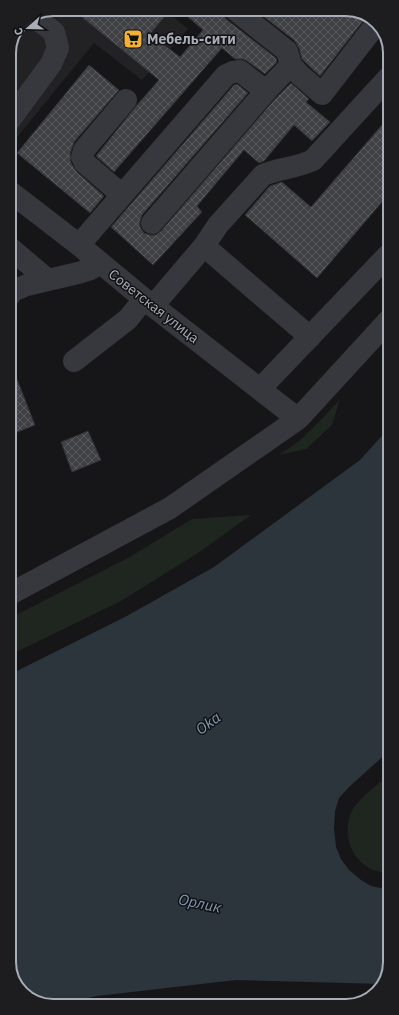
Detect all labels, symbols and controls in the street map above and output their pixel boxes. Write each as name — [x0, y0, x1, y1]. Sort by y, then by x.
north arrow — [8, 8, 48, 48]
text: С — [11, 26, 26, 37]
supermarket icon: Мебель-сити — [122, 28, 144, 50]
place label: Мебель-сити — [147, 30, 236, 48]
street label: Советская улица — [105, 265, 203, 347]
water label: Oka — [192, 707, 224, 738]
water label: Орлик — [177, 889, 224, 917]

